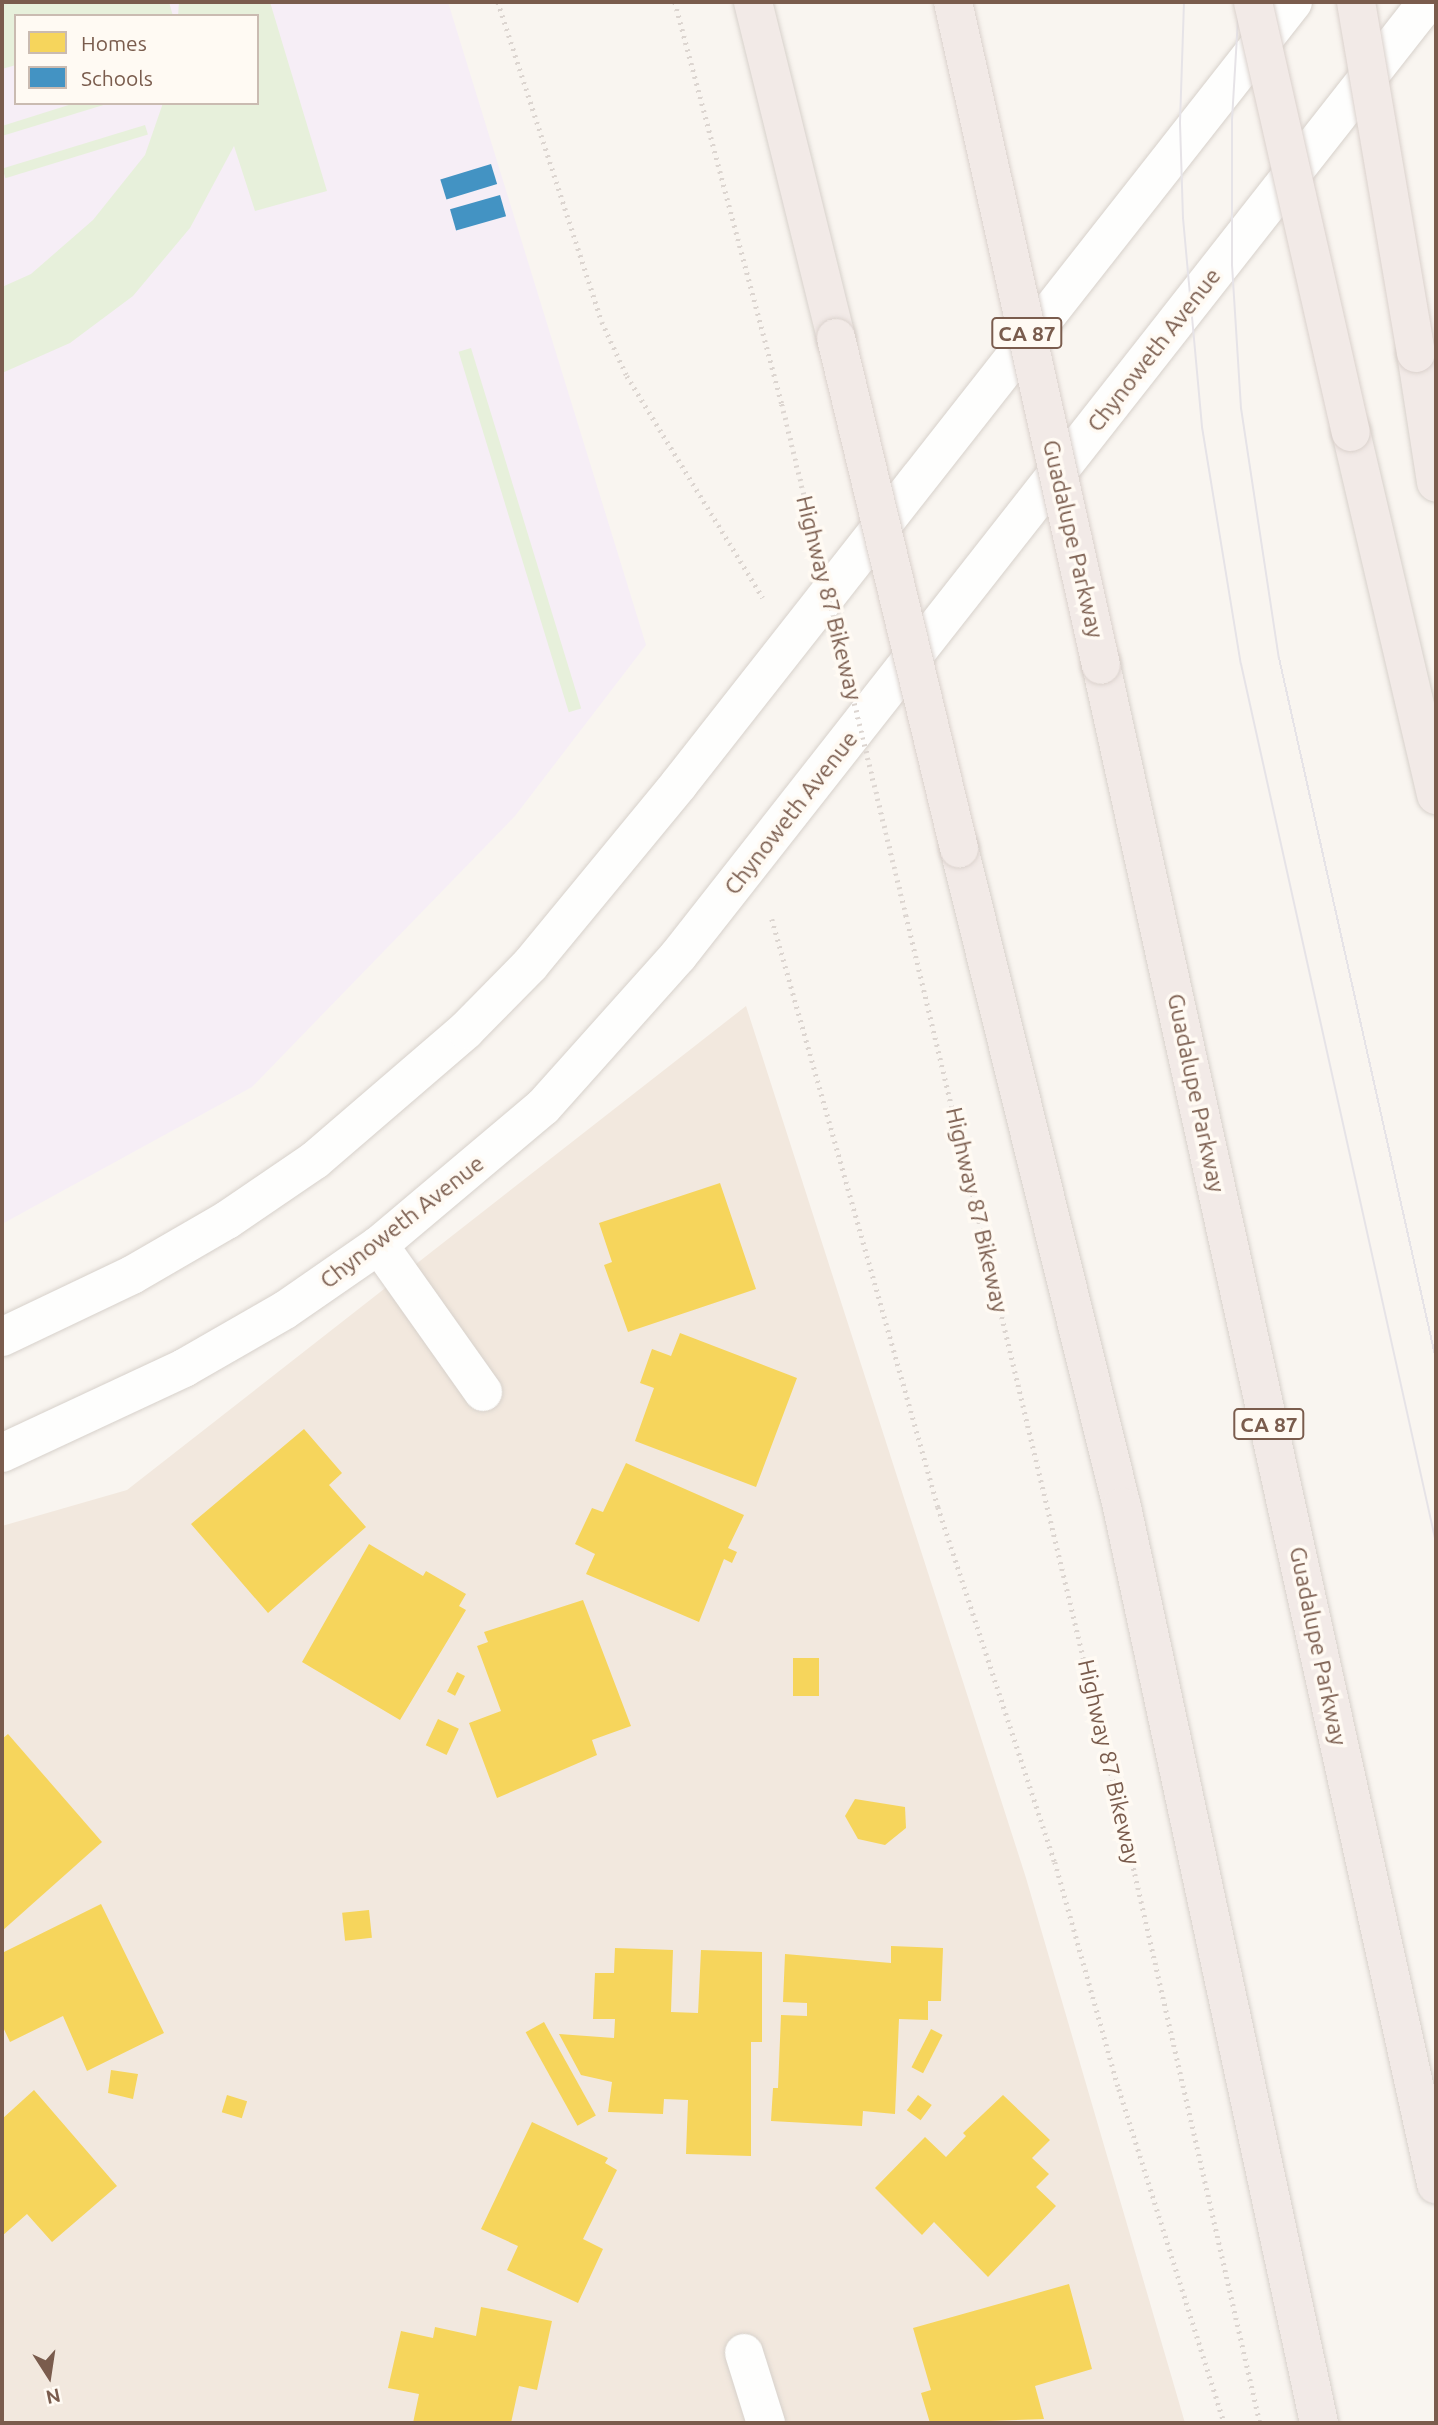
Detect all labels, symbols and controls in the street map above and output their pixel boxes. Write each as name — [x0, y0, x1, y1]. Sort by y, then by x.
legend — [14, 14, 259, 105]
text: Homes — [81, 31, 147, 55]
text: Schools — [81, 66, 153, 90]
street label: Chynoweth Avenue — [1082, 263, 1226, 437]
road number: CA 87 — [990, 316, 1064, 350]
street label: Guadalupe Parkway — [1037, 437, 1109, 641]
street label: Highway 87 Bikeway — [790, 493, 868, 703]
street label: Chynoweth Avenue — [719, 726, 863, 900]
street label: Guadalupe Parkway — [1161, 991, 1231, 1195]
street label: Highway 87 Bikeway — [940, 1105, 1014, 1315]
street label: Chynoweth Avenue — [315, 1150, 489, 1294]
road number: CA 87 — [1232, 1406, 1306, 1442]
street label: Guadalupe Parkway — [1283, 1544, 1353, 1748]
street label: Highway 87 Bikeway — [1072, 1657, 1146, 1867]
north arrow — [14, 2341, 84, 2411]
text: N — [44, 2384, 63, 2409]

